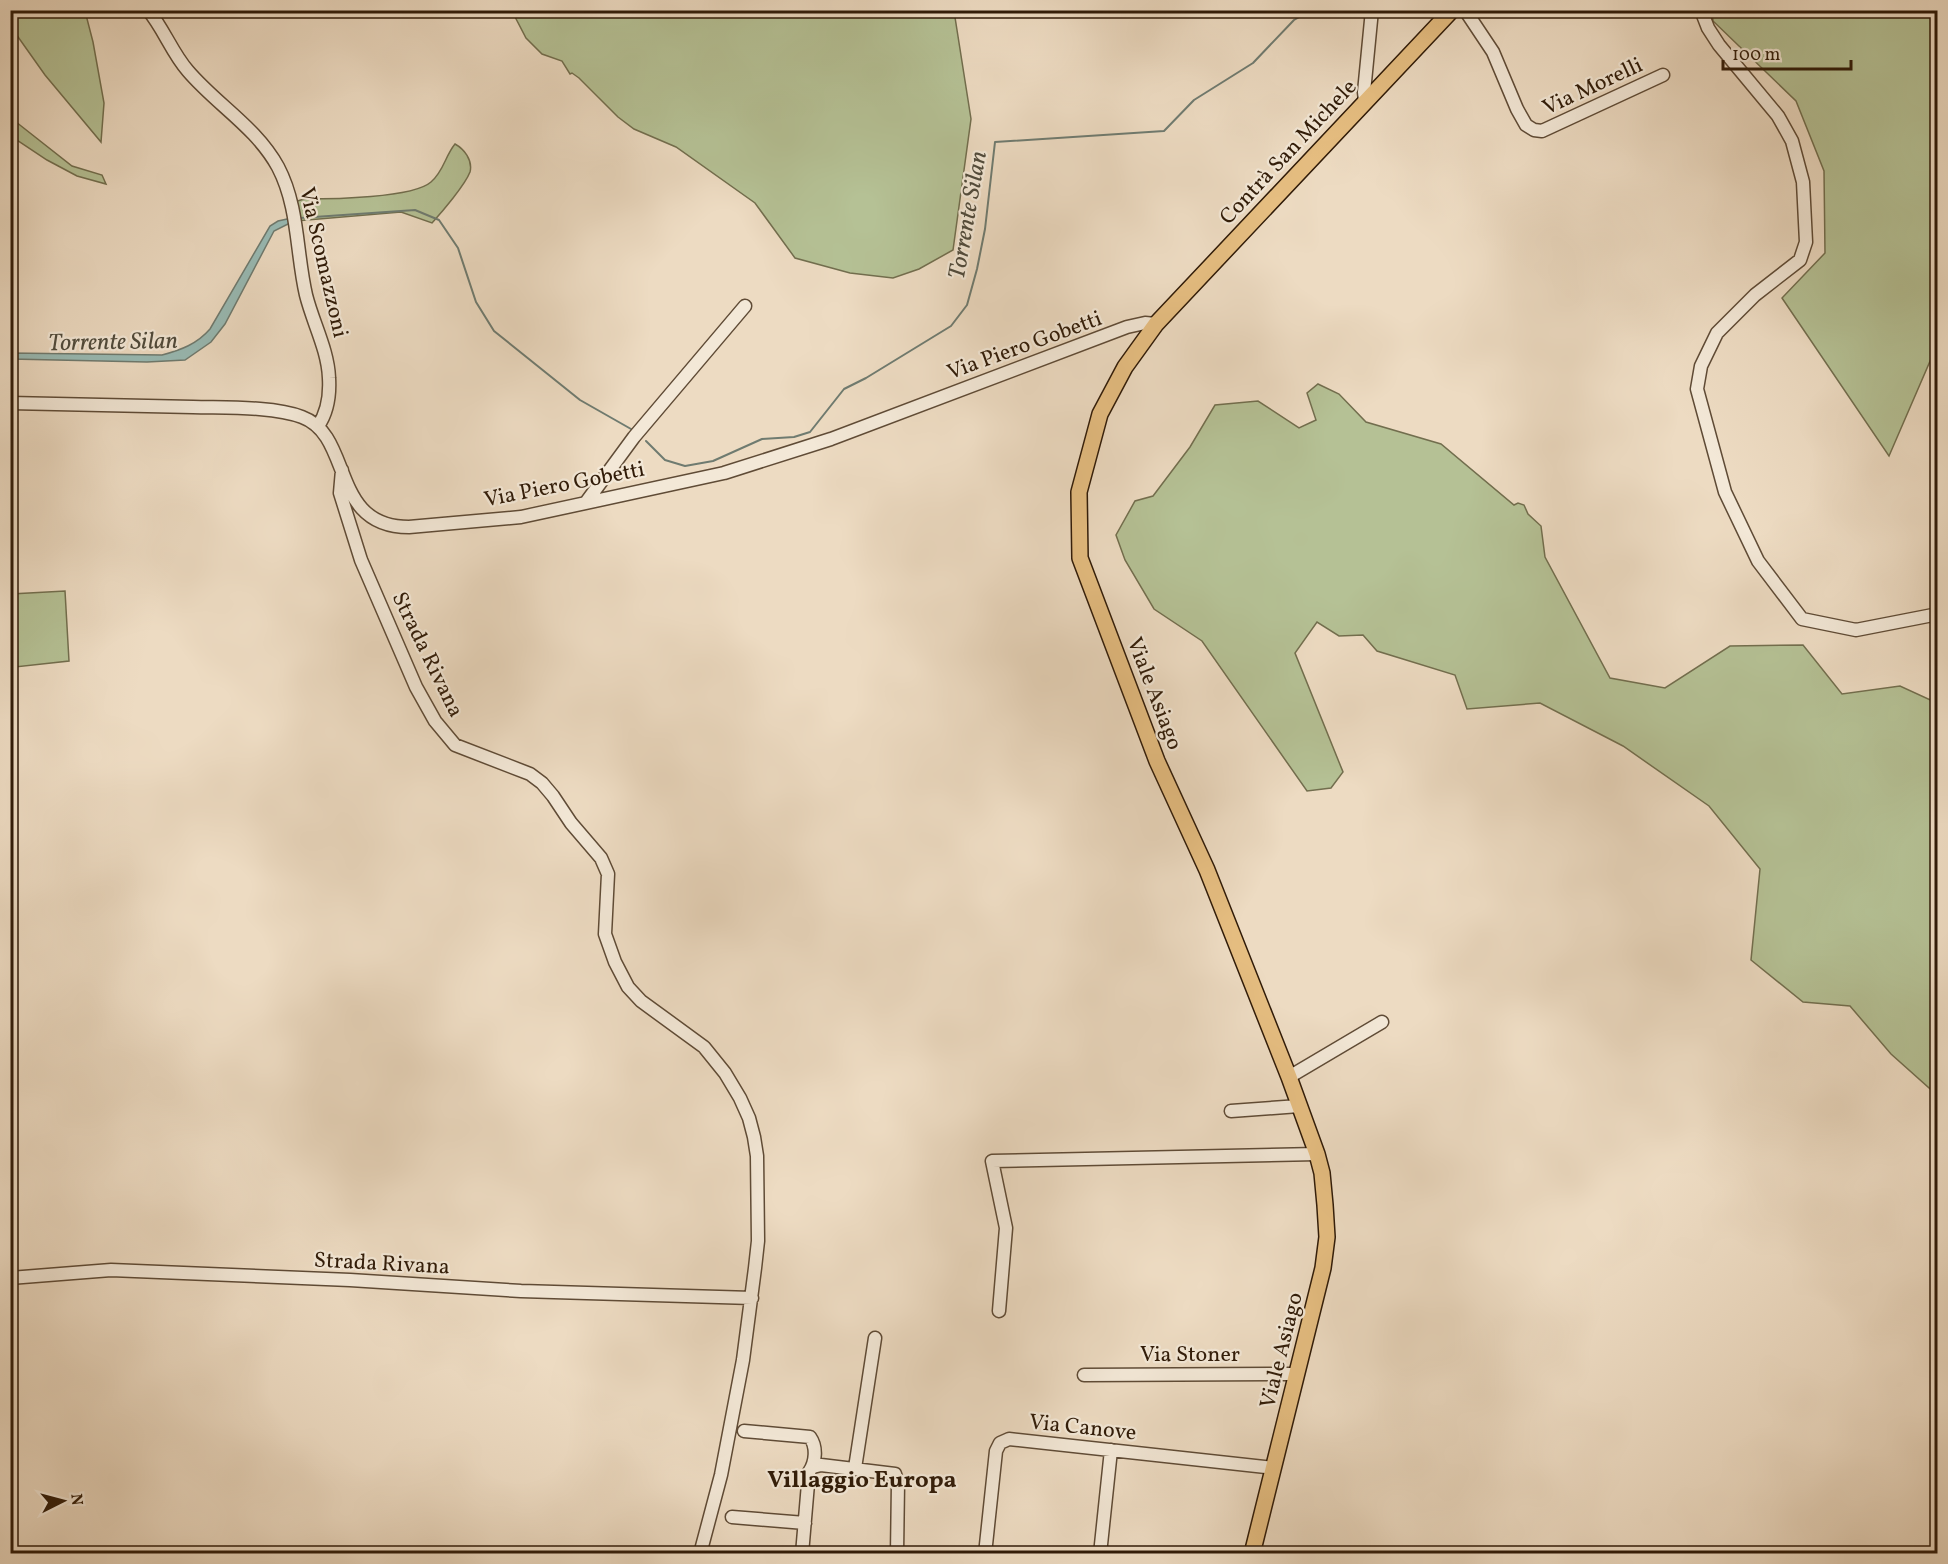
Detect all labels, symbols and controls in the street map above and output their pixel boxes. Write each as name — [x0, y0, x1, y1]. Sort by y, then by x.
scale bar — [1723, 33, 1850, 71]
text: 100 m — [1732, 43, 1781, 68]
street label: Via Morelli — [1538, 51, 1648, 124]
street label: Contrà San Michele — [1213, 73, 1365, 232]
water label: Torrente Silan — [941, 148, 997, 282]
street label: Via Scomazzoni — [290, 184, 355, 341]
street label: Via Piero Gobetti — [943, 304, 1107, 389]
water label: Torrente Silan — [48, 325, 178, 361]
street label: Via Piero Gobetti — [482, 455, 647, 516]
street label: Strada Rivana — [383, 587, 471, 723]
street label: Viale Asiago — [1118, 633, 1189, 755]
street label: Strada Rivana — [313, 1245, 451, 1284]
street label: Viale Asiago — [1253, 1289, 1312, 1412]
street label: Via Stoner — [1140, 1340, 1240, 1371]
street label: Via Canove — [1028, 1407, 1138, 1450]
district label: Villaggio Europa — [767, 1464, 957, 1498]
north arrow — [33, 1471, 93, 1531]
text: N — [64, 1493, 88, 1507]

